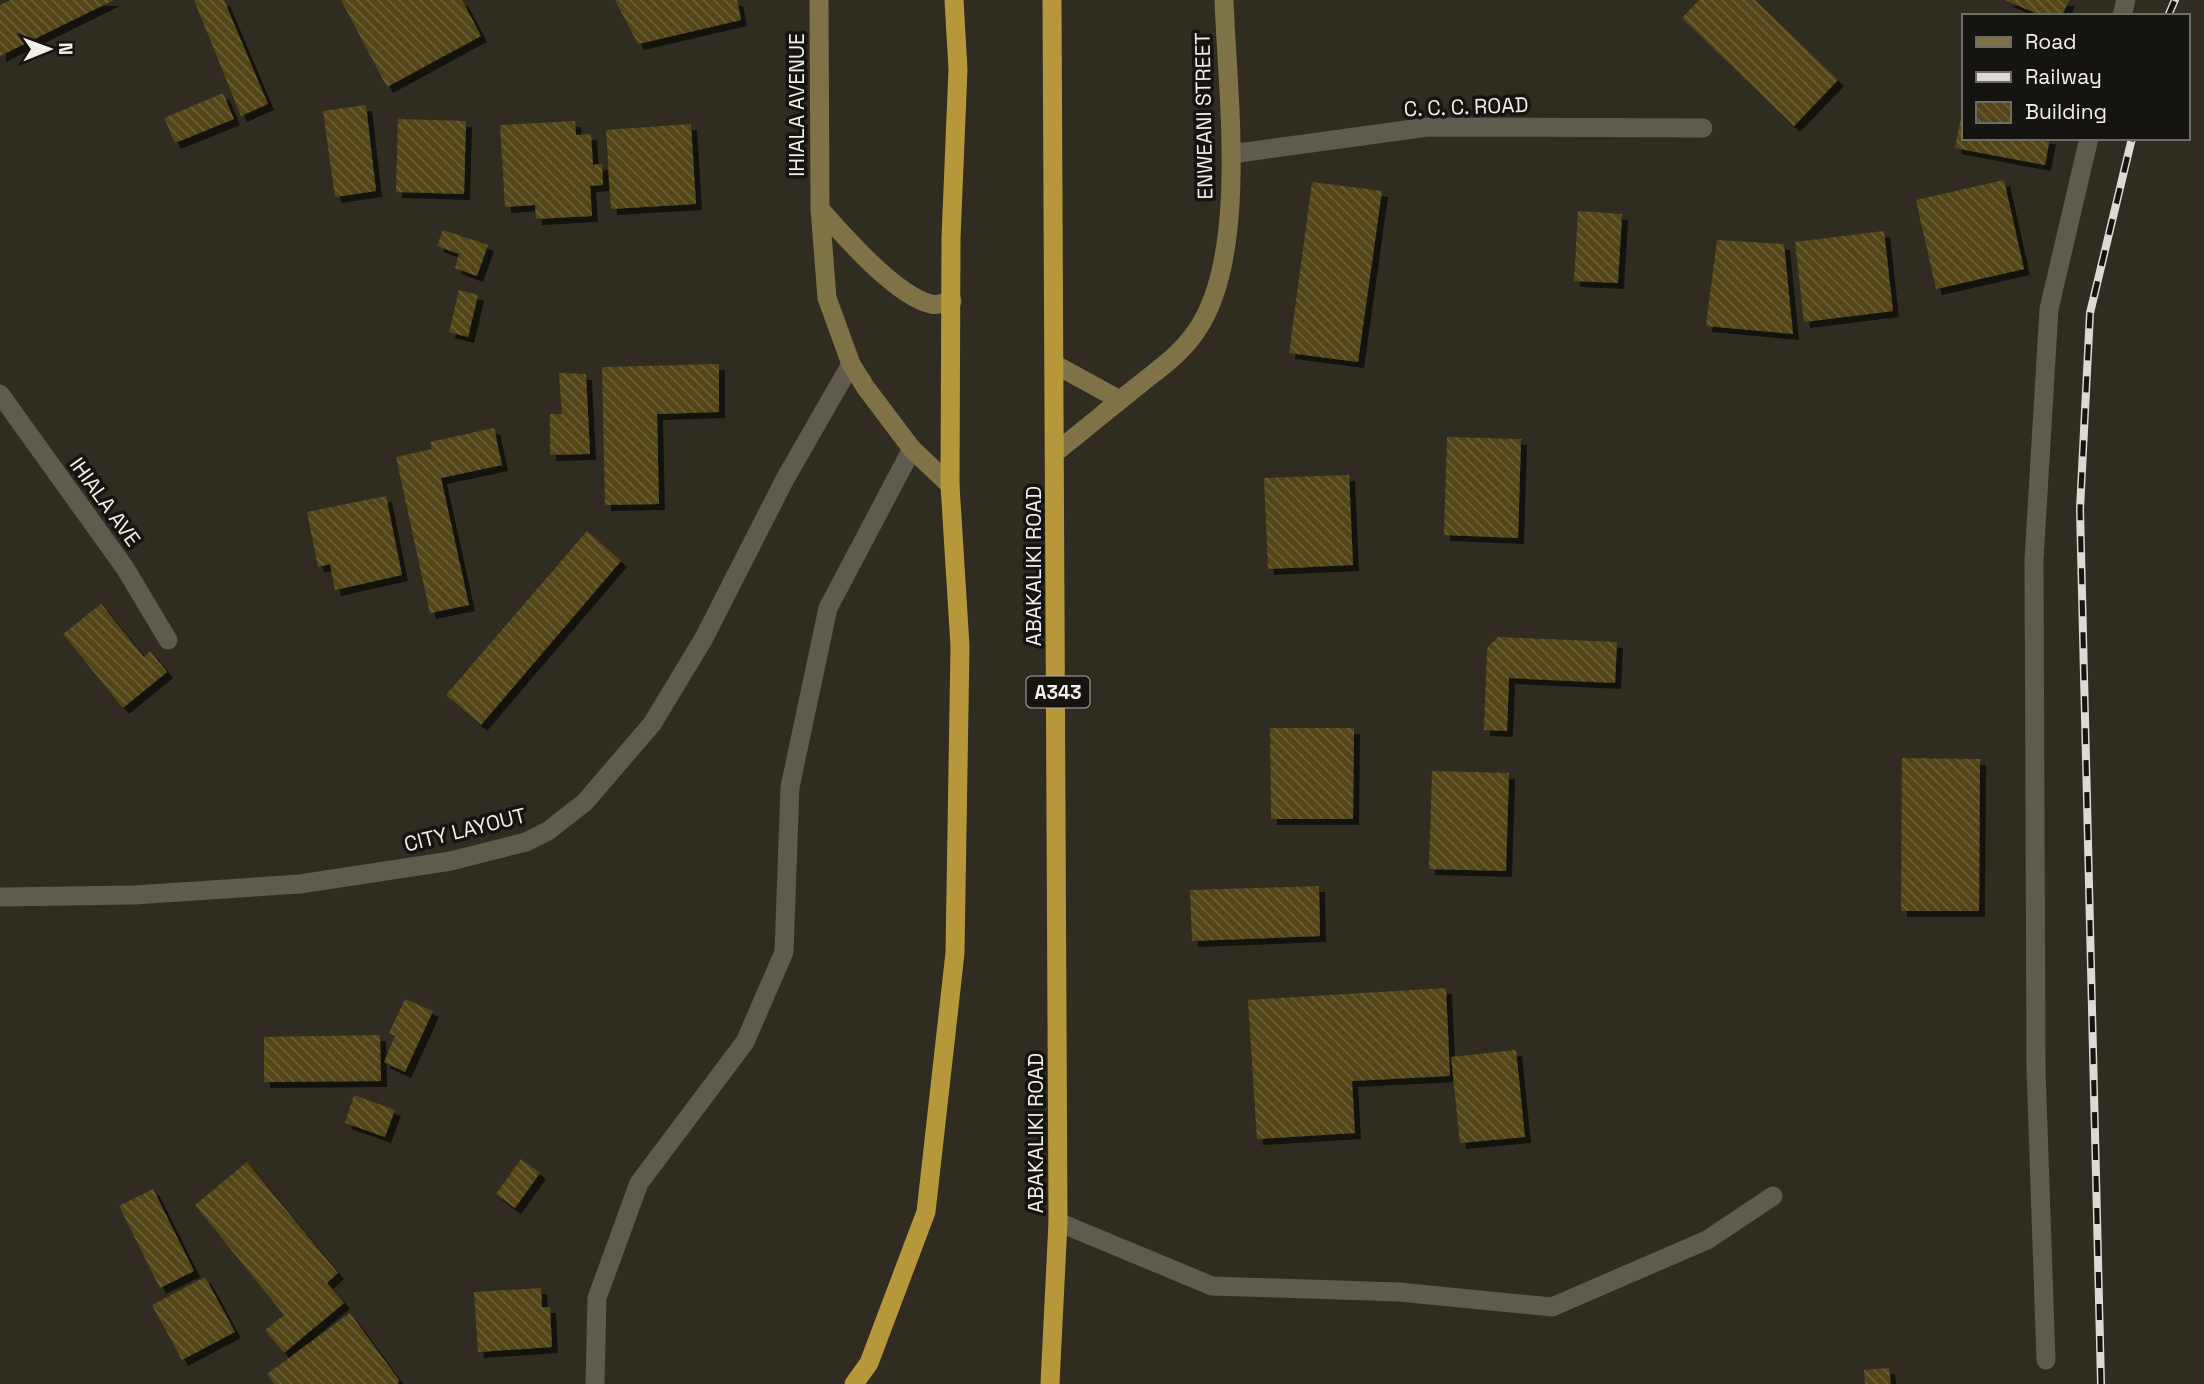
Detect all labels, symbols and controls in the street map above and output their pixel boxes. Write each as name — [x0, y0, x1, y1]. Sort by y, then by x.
north arrow — [14, 14, 84, 84]
legend — [1962, 14, 2190, 140]
text: Road — [2025, 28, 2077, 55]
street label: ENWEANI STREET — [1189, 32, 1218, 200]
street label: IHIALA AVENUE — [783, 33, 810, 177]
text: N — [53, 42, 78, 55]
text: Railway — [2025, 63, 2102, 90]
street label: C. C. C. ROAD — [1403, 91, 1529, 122]
text: Building — [2025, 98, 2107, 125]
street label: IHIALA AVE — [64, 452, 147, 552]
street label: ABAKALIKI ROAD — [1020, 486, 1047, 646]
road number: A343 — [1026, 677, 1090, 708]
street label: CITY LAYOUT — [401, 801, 529, 858]
street label: ABAKALIKI ROAD — [1022, 1053, 1049, 1213]

